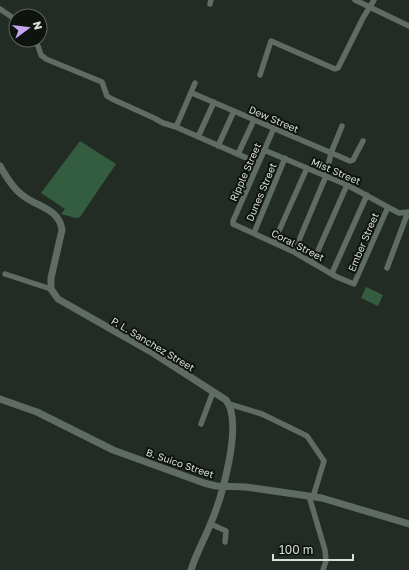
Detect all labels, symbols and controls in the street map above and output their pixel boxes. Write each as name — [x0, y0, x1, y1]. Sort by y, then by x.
north arrow — [8, 8, 48, 48]
text: N — [31, 20, 46, 31]
street label: Dew Street — [247, 103, 301, 135]
street label: Ripple Street — [227, 141, 263, 203]
street label: Mist Street — [309, 155, 363, 187]
street label: Dunes Street — [243, 161, 279, 223]
street label: Ember Street — [345, 211, 381, 273]
street label: Coral Street — [270, 227, 326, 263]
street label: P. L. Sanchez Street — [109, 314, 197, 374]
street label: B. Suico Street — [145, 446, 215, 480]
scale bar — [273, 536, 353, 562]
text: 100 m — [279, 542, 313, 557]

